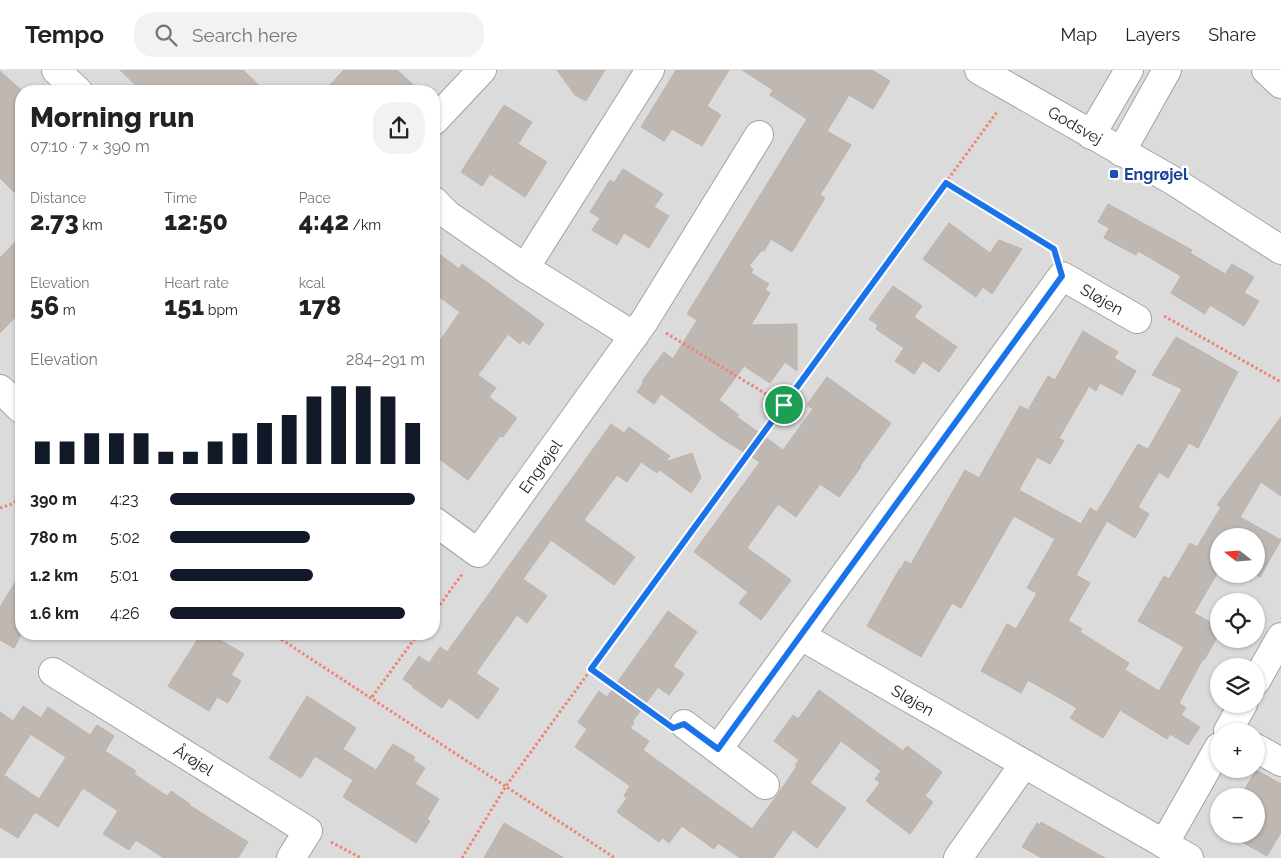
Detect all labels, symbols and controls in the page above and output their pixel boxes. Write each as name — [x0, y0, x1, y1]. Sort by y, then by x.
search box — [134, 12, 484, 57]
text: Tempo — [25, 20, 104, 49]
icon: search — [152, 21, 180, 49]
text: Search here — [192, 24, 297, 46]
text: Map — [1061, 24, 1097, 45]
text: Layers — [1125, 24, 1180, 45]
text: Share — [1208, 24, 1256, 45]
text: Morning run — [30, 101, 194, 134]
button: share — [373, 102, 425, 154]
street label: Godsvej — [1045, 102, 1106, 148]
text: 07:10 · 7 × 390 m — [30, 137, 150, 156]
place label: Engrøjel — [1124, 165, 1189, 184]
marker: Engrøjel — [1108, 168, 1120, 180]
text: Distance — [30, 190, 86, 206]
text: Time — [164, 190, 197, 206]
text: Pace — [299, 190, 331, 206]
text: 2.73 — [30, 206, 79, 236]
text: 12:50 — [164, 206, 228, 236]
text: 4:42 — [299, 206, 349, 236]
text: km — [79, 217, 103, 233]
text: /km — [349, 217, 381, 233]
text: Elevation — [30, 275, 89, 291]
text: Heart rate — [164, 275, 229, 291]
text: kcal — [299, 275, 325, 291]
street label: Sløjen — [1077, 279, 1127, 319]
text: 56 — [30, 291, 59, 321]
text: 151 — [164, 291, 204, 321]
text: 178 — [299, 291, 341, 321]
text: m — [59, 302, 76, 318]
text: bpm — [204, 302, 238, 318]
text: Elevation — [30, 350, 98, 369]
text: 284–291 m — [346, 350, 425, 369]
pin — [763, 384, 805, 426]
icon: arrive — [770, 391, 798, 419]
street label: Engrøjel — [515, 435, 566, 497]
text: 390 m — [30, 490, 77, 509]
text: 4:23 — [110, 490, 139, 509]
text: 780 m — [30, 528, 77, 547]
text: 5:02 — [110, 528, 140, 547]
north arrow — [1210, 528, 1265, 582]
map controls — [1210, 528, 1265, 843]
text: 1.2 km — [30, 566, 78, 585]
text: 5:01 — [110, 566, 138, 585]
button: locate — [1210, 593, 1265, 648]
text: 1.6 km — [30, 604, 79, 623]
text: 4:26 — [110, 604, 140, 623]
button: layers — [1210, 658, 1265, 713]
street label: Sløjen — [888, 680, 938, 720]
button: + — [1210, 723, 1265, 778]
street label: Årøjel — [171, 740, 218, 780]
button: − — [1210, 788, 1265, 843]

